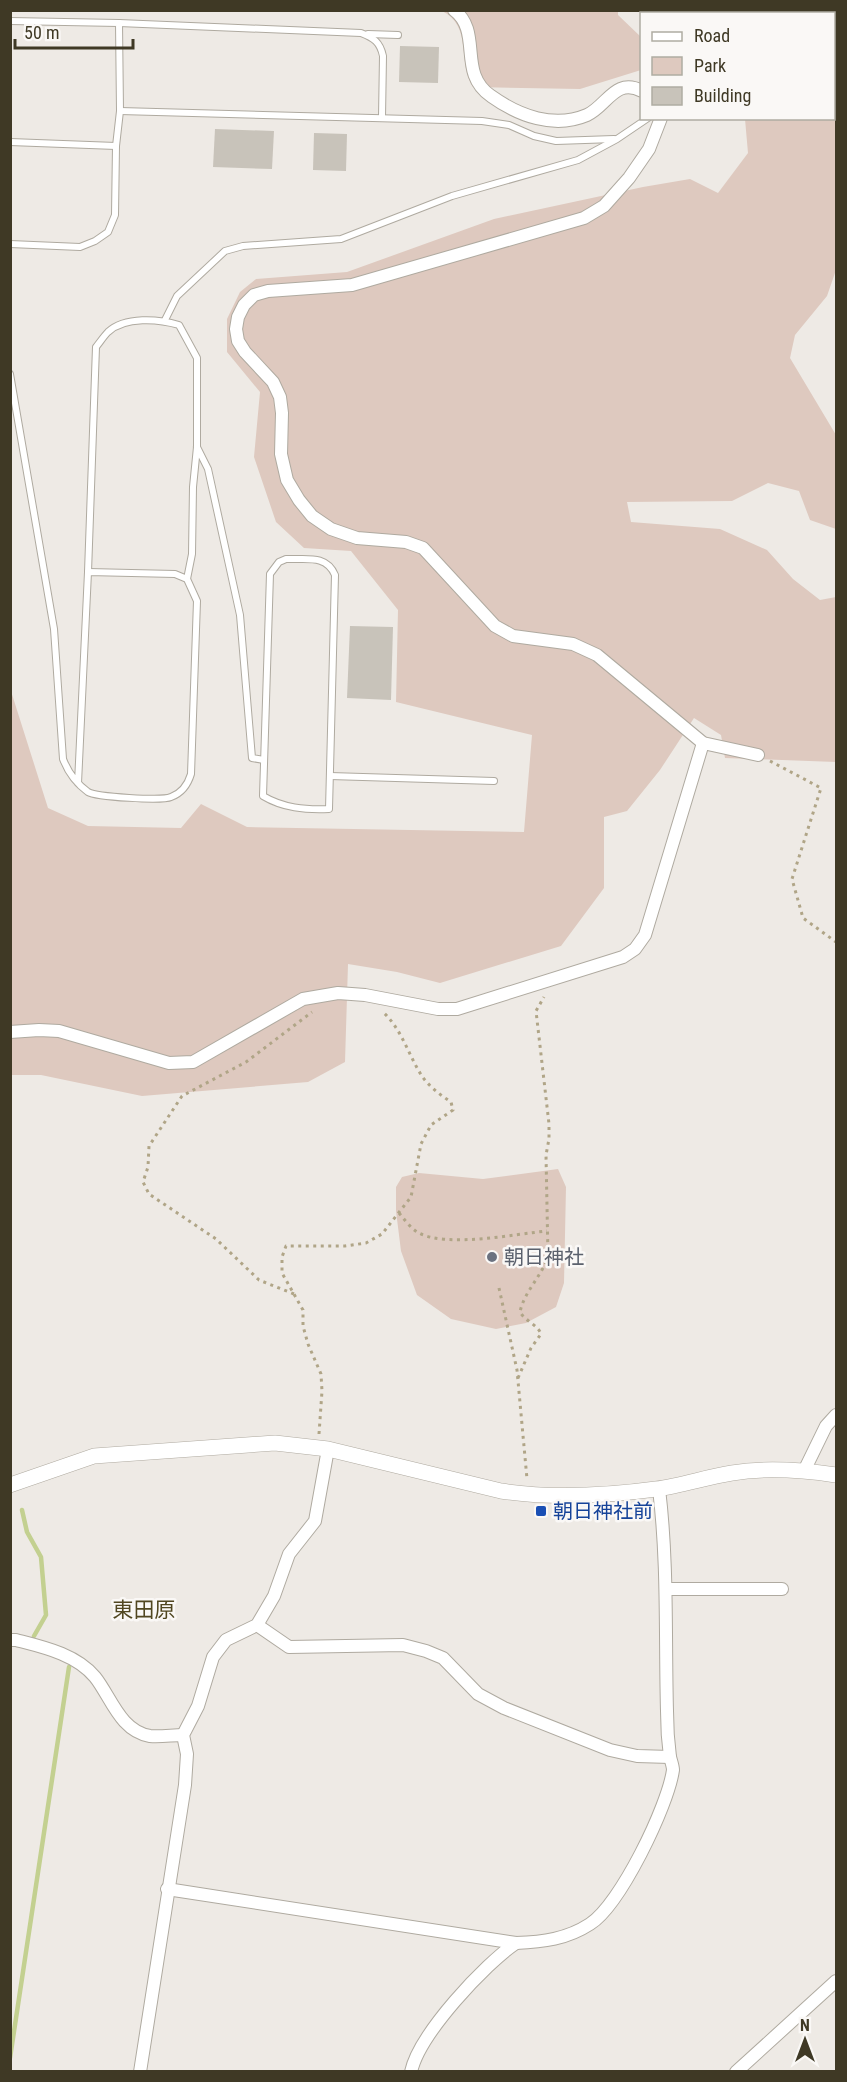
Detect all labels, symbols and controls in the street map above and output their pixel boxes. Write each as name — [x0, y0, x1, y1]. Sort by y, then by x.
scale bar — [15, 12, 134, 50]
legend — [640, 12, 835, 120]
text: 50 m — [24, 22, 59, 43]
text: Road — [694, 25, 730, 46]
text: Park — [694, 55, 726, 76]
text: Building — [694, 85, 751, 106]
place label: 朝日神社 — [504, 1245, 584, 1269]
marker: 朝日神社 — [485, 1250, 499, 1264]
place label: 朝日神社前 — [553, 1499, 653, 1523]
marker: 朝日神社前 — [534, 1504, 548, 1518]
district label: 東田原 — [113, 1598, 176, 1622]
north arrow — [775, 2010, 835, 2070]
text: N — [800, 2016, 810, 2035]

